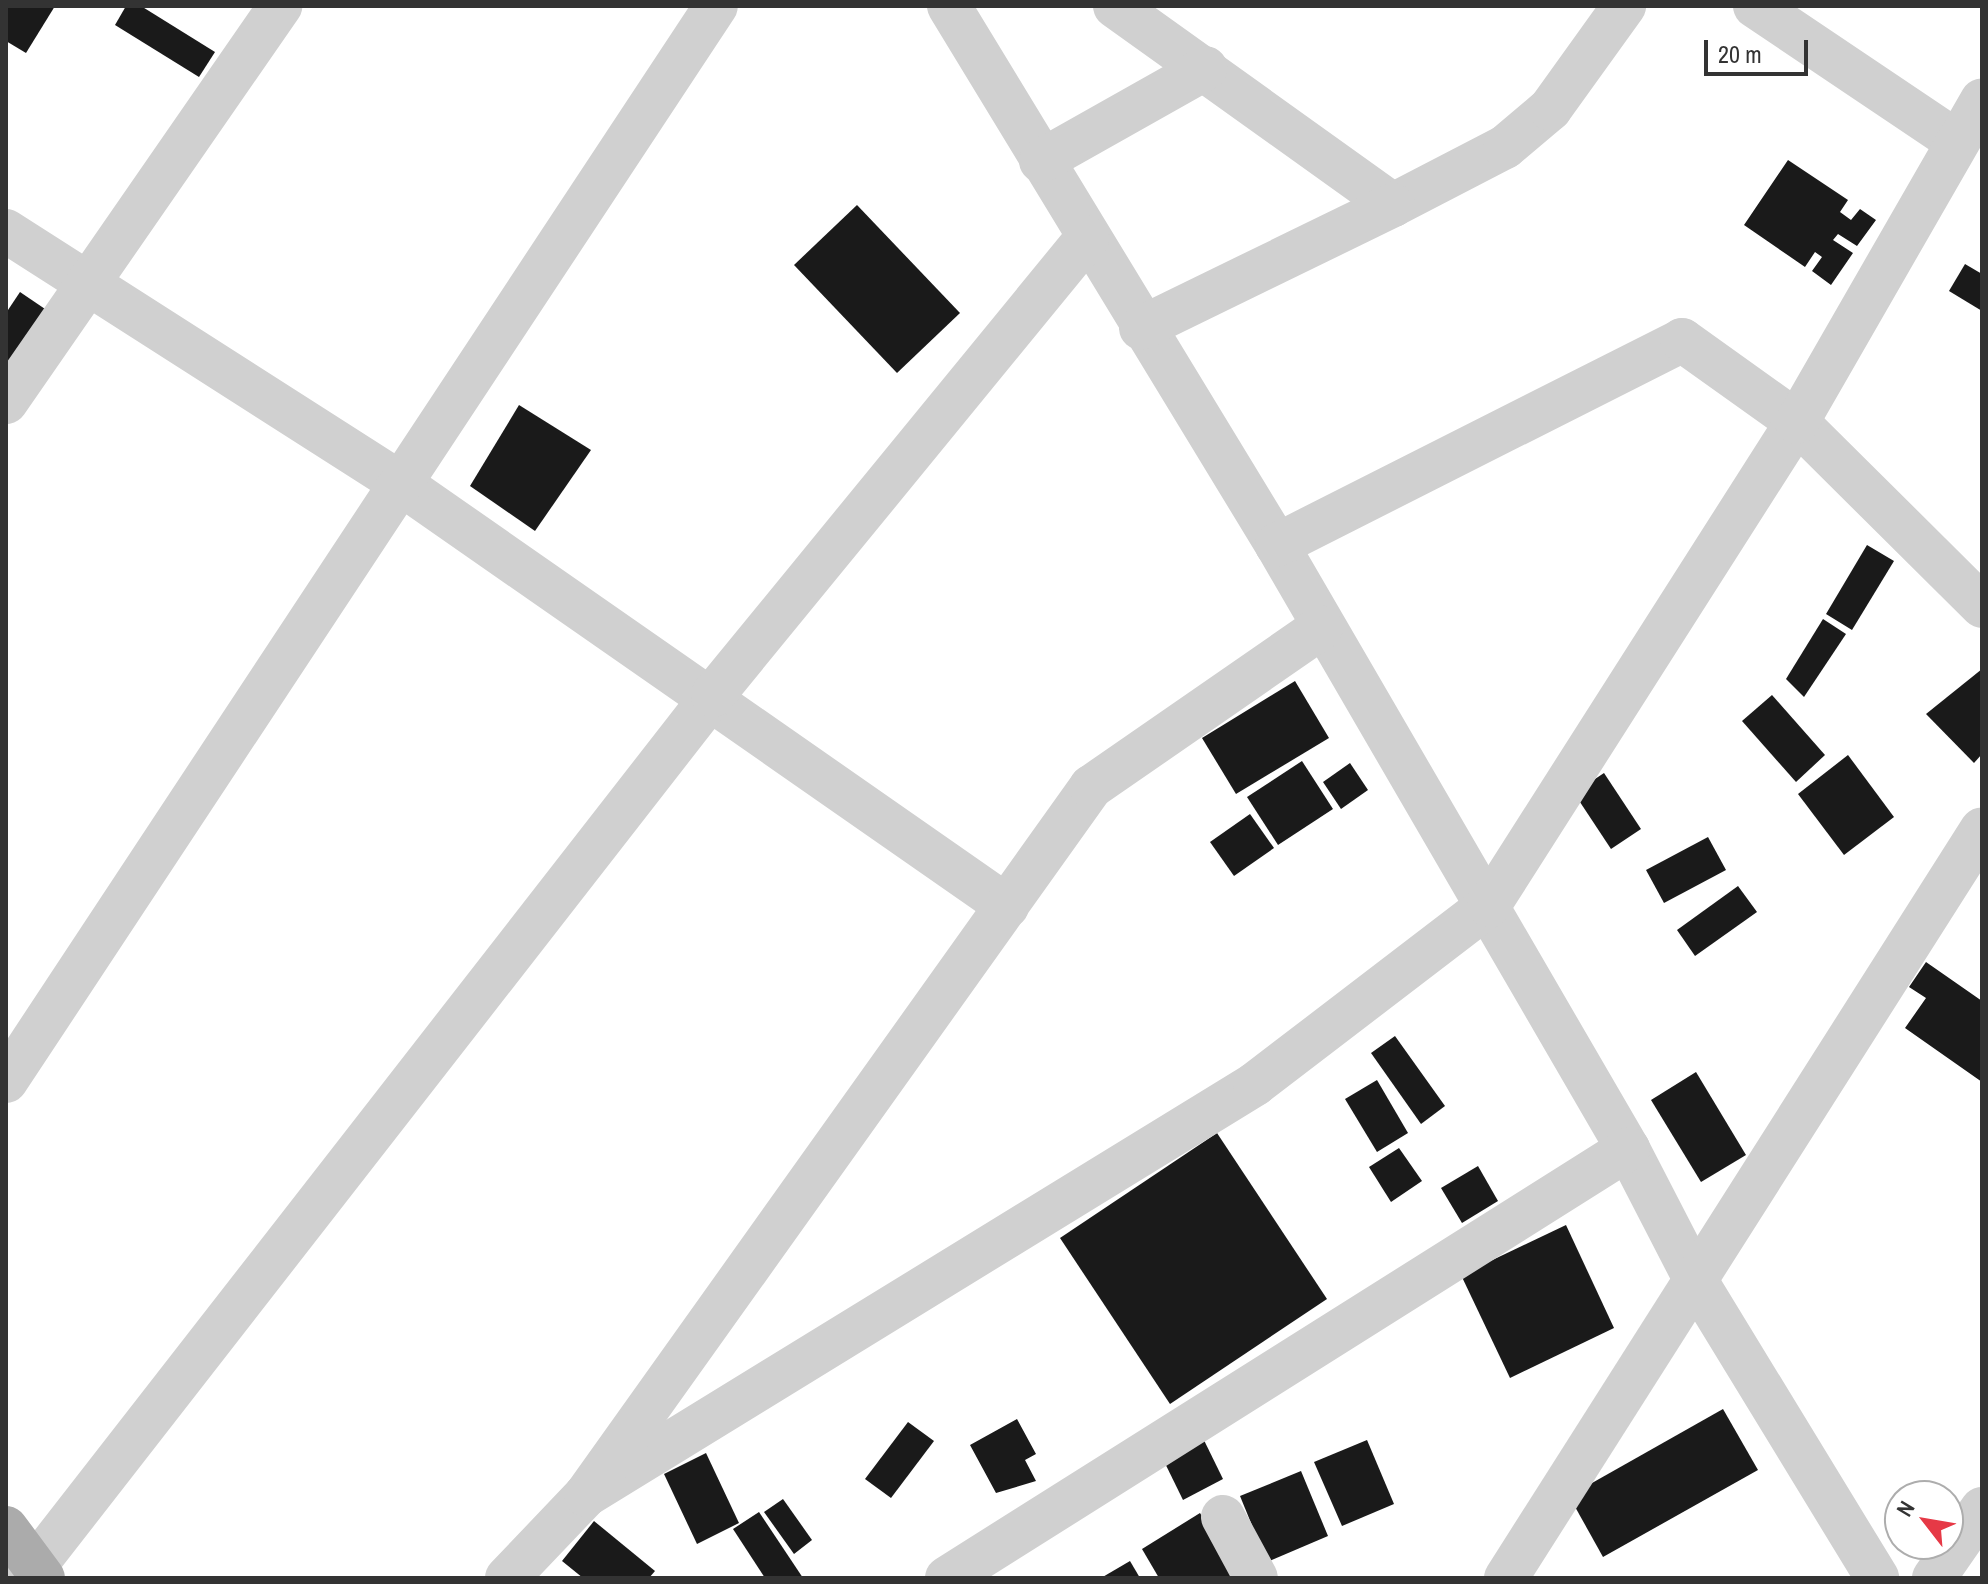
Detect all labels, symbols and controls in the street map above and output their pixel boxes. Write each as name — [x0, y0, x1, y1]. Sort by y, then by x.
scale bar — [1708, 24, 1812, 74]
text: 20 m — [1718, 38, 1762, 70]
north arrow — [1884, 1480, 1964, 1560]
text: N — [1889, 1495, 1921, 1522]

